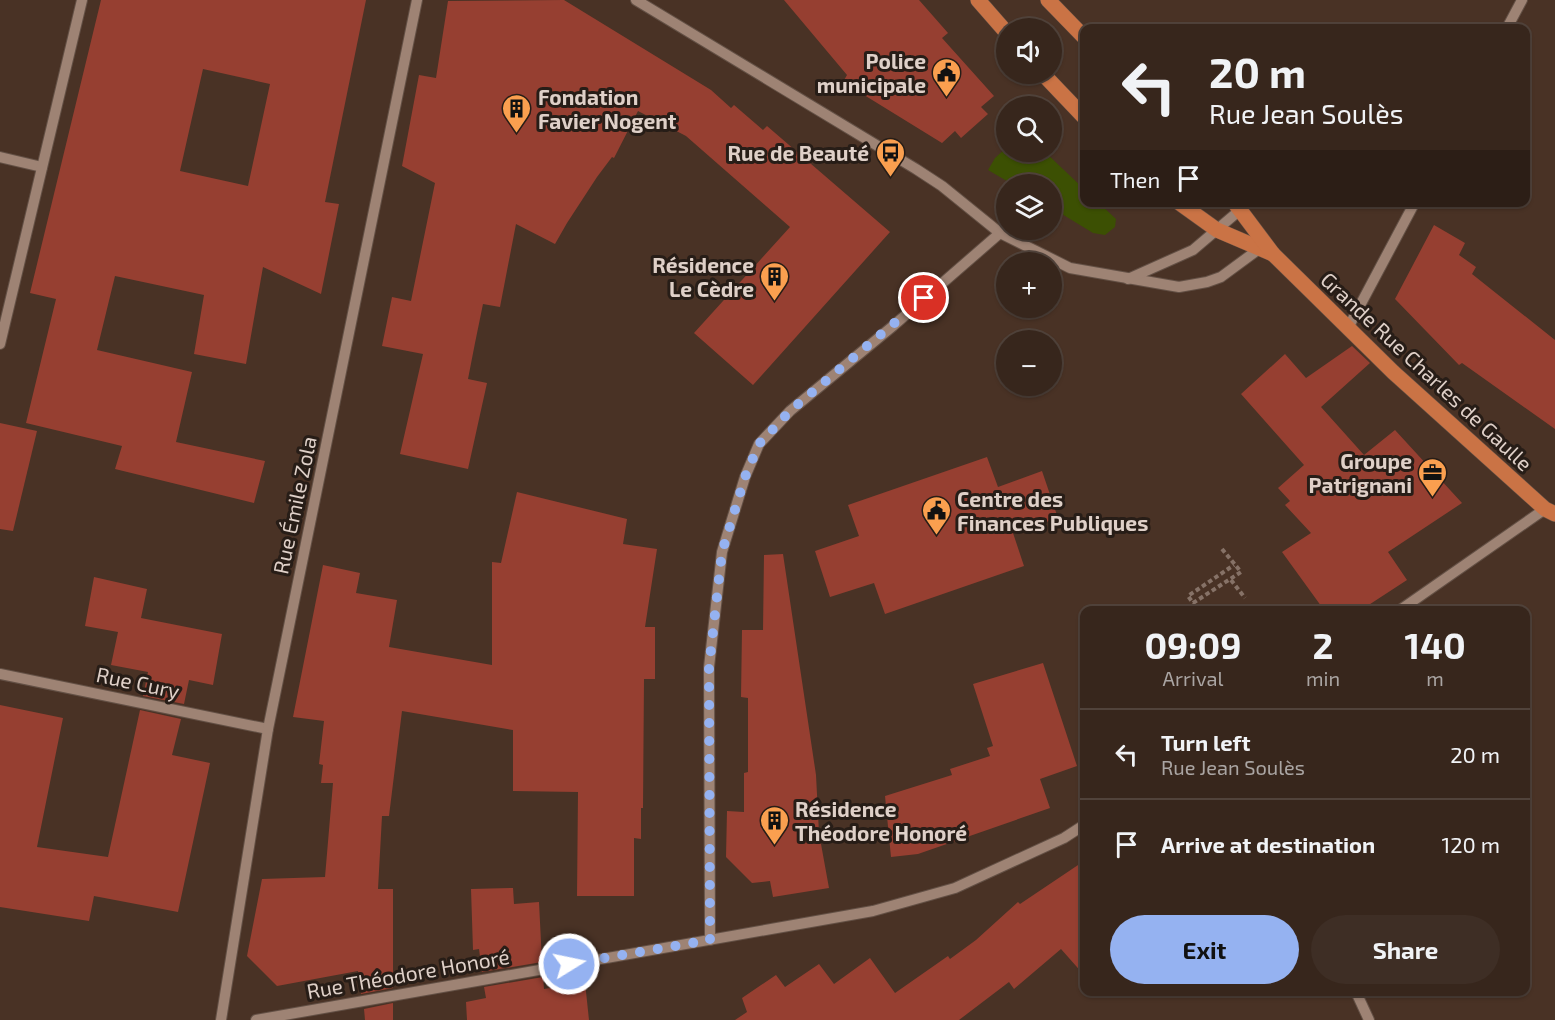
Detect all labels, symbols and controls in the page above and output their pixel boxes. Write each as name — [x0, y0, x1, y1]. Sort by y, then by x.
map controls — [996, 18, 1062, 396]
button: sound — [996, 18, 1062, 84]
text: 20 m — [1209, 46, 1306, 96]
place label: Police municipale — [817, 48, 926, 97]
icon: left — [1110, 48, 1188, 126]
public building icon: Police municipale — [931, 56, 963, 98]
place label: Fondation Favier Nogent — [538, 84, 677, 133]
building icon: Fondation Favier Nogent — [501, 92, 533, 134]
button: search — [996, 96, 1062, 162]
text: Rue Jean Soulès — [1209, 97, 1403, 129]
bus stop icon: Rue de Beauté — [874, 136, 906, 178]
place label: Rue de Beauté — [728, 140, 869, 165]
icon: arrive — [1172, 162, 1205, 195]
text: Then — [1110, 166, 1160, 192]
button: layers — [996, 174, 1062, 240]
place label: Résidence Le Cèdre — [652, 252, 754, 301]
button: + — [996, 252, 1062, 318]
building icon: Résidence Le Cèdre — [759, 260, 791, 302]
street label: Grande Rue Charles de Gaulle — [1316, 266, 1538, 476]
pin — [898, 272, 949, 323]
icon: arrive — [907, 281, 940, 314]
button: − — [996, 330, 1062, 396]
street label: Rue Émile Zola — [267, 434, 321, 576]
place label: Groupe Patrignani — [1309, 448, 1412, 497]
office icon: Groupe Patrignani — [1417, 456, 1449, 498]
place label: Centre des Finances Publiques — [957, 486, 1148, 535]
public building icon: Centre des Finances Publiques — [920, 494, 952, 536]
text: 09:09 — [1144, 623, 1242, 666]
text: 2 — [1313, 623, 1333, 666]
text: 140 — [1404, 623, 1466, 666]
street label: Rue Cury — [94, 661, 182, 703]
text: Arrival — [1163, 666, 1223, 690]
text: min — [1306, 666, 1340, 690]
text: m — [1426, 666, 1444, 690]
text: Turn left — [1161, 729, 1250, 755]
icon: left — [1110, 738, 1143, 771]
text: 20 m — [1450, 741, 1500, 767]
text: Rue Jean Soulès — [1161, 755, 1305, 779]
place label: Résidence Théodore Honoré — [795, 796, 967, 845]
building icon: Résidence Théodore Honoré — [758, 804, 790, 846]
icon: arrive — [1110, 828, 1143, 861]
text: Arrive at destination — [1161, 831, 1375, 857]
text: 120 m — [1441, 831, 1500, 857]
button: Exit — [1110, 915, 1299, 984]
button: Share — [1311, 915, 1500, 984]
position arrow — [537, 932, 601, 996]
street label: Rue Théodore Honoré — [305, 943, 511, 1003]

